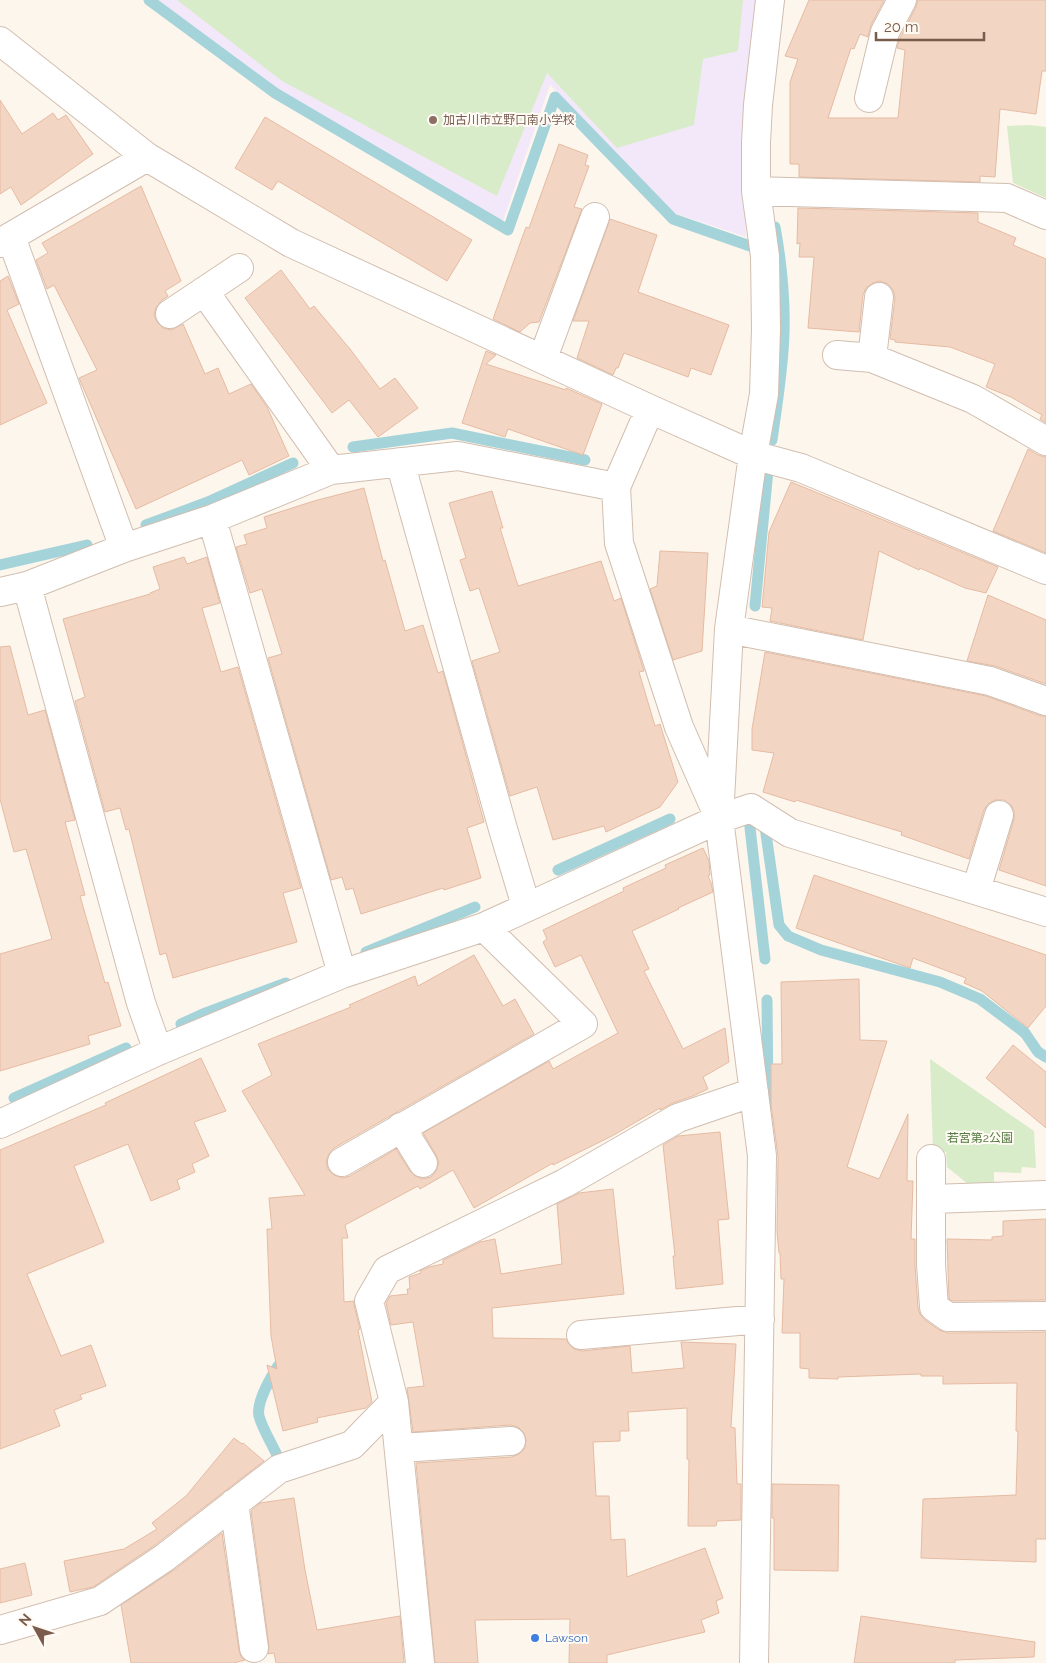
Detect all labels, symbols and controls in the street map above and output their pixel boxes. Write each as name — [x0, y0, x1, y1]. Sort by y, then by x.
scale bar — [876, 10, 984, 42]
text: 20 m — [884, 18, 919, 36]
place label: 加古川市立野口南小学校 — [443, 113, 575, 127]
marker: 加古川市立野口南小学校 — [427, 114, 439, 126]
park label: 若宮第2公園 — [947, 1131, 1013, 1145]
north arrow — [10, 1603, 60, 1653]
text: N — [15, 1610, 35, 1629]
place label: Lawson — [545, 1631, 588, 1645]
marker: Lawson — [529, 1632, 541, 1644]

